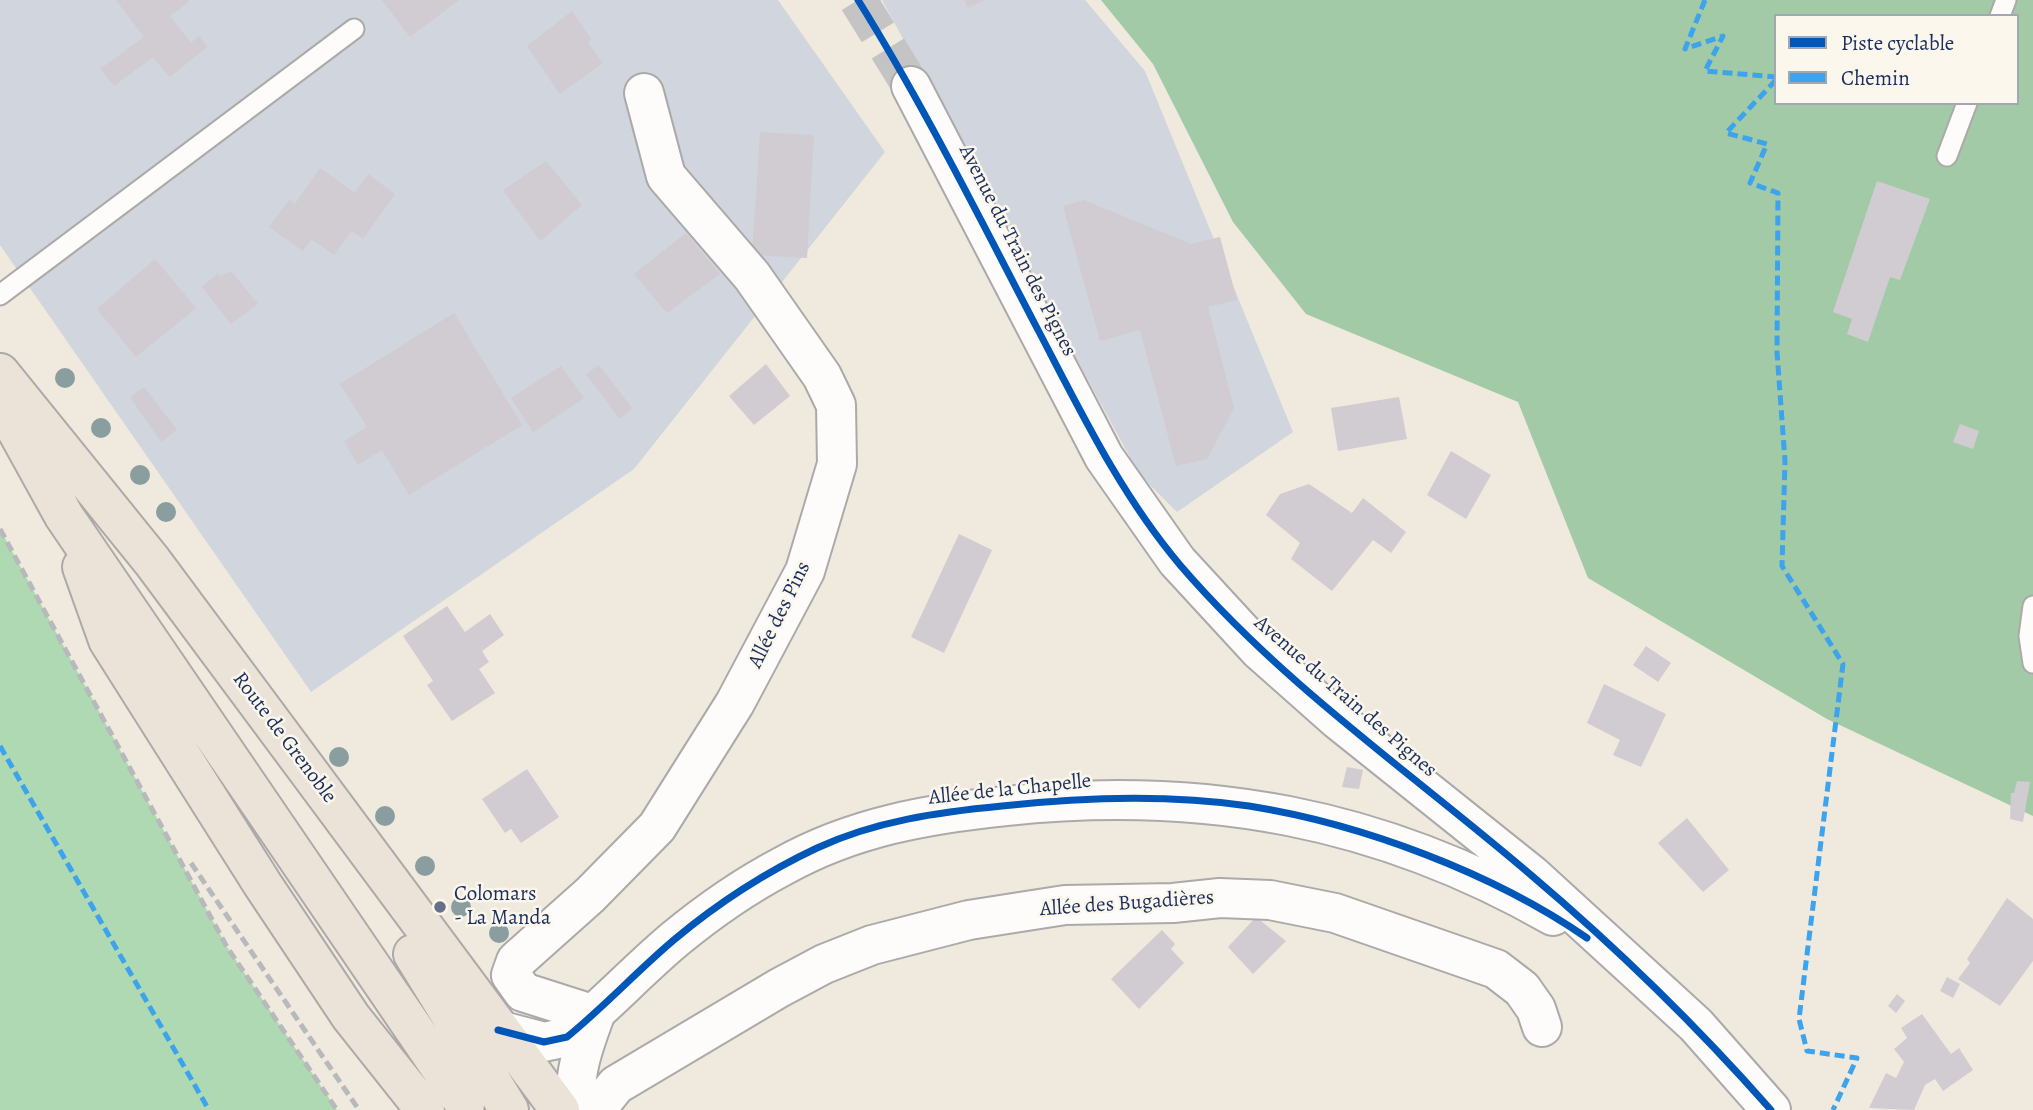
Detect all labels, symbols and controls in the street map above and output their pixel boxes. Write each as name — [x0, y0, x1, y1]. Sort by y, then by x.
legend — [1774, 14, 2019, 105]
text: Piste cyclable — [1841, 29, 1954, 57]
text: Chemin — [1841, 64, 1910, 92]
street label: Avenue du Train des Pignes — [953, 141, 1081, 361]
street label: Allée des Pins — [743, 558, 817, 672]
street label: Avenue du Train des Pignes — [1248, 611, 1442, 783]
street label: Route de Grenoble — [227, 668, 341, 808]
street label: Allée de la Chapelle — [927, 769, 1093, 811]
place label: Colomars - La Manda — [454, 882, 551, 932]
street label: Allée des Bugadières — [1039, 885, 1215, 923]
marker: Colomars - La Manda — [432, 899, 448, 915]

